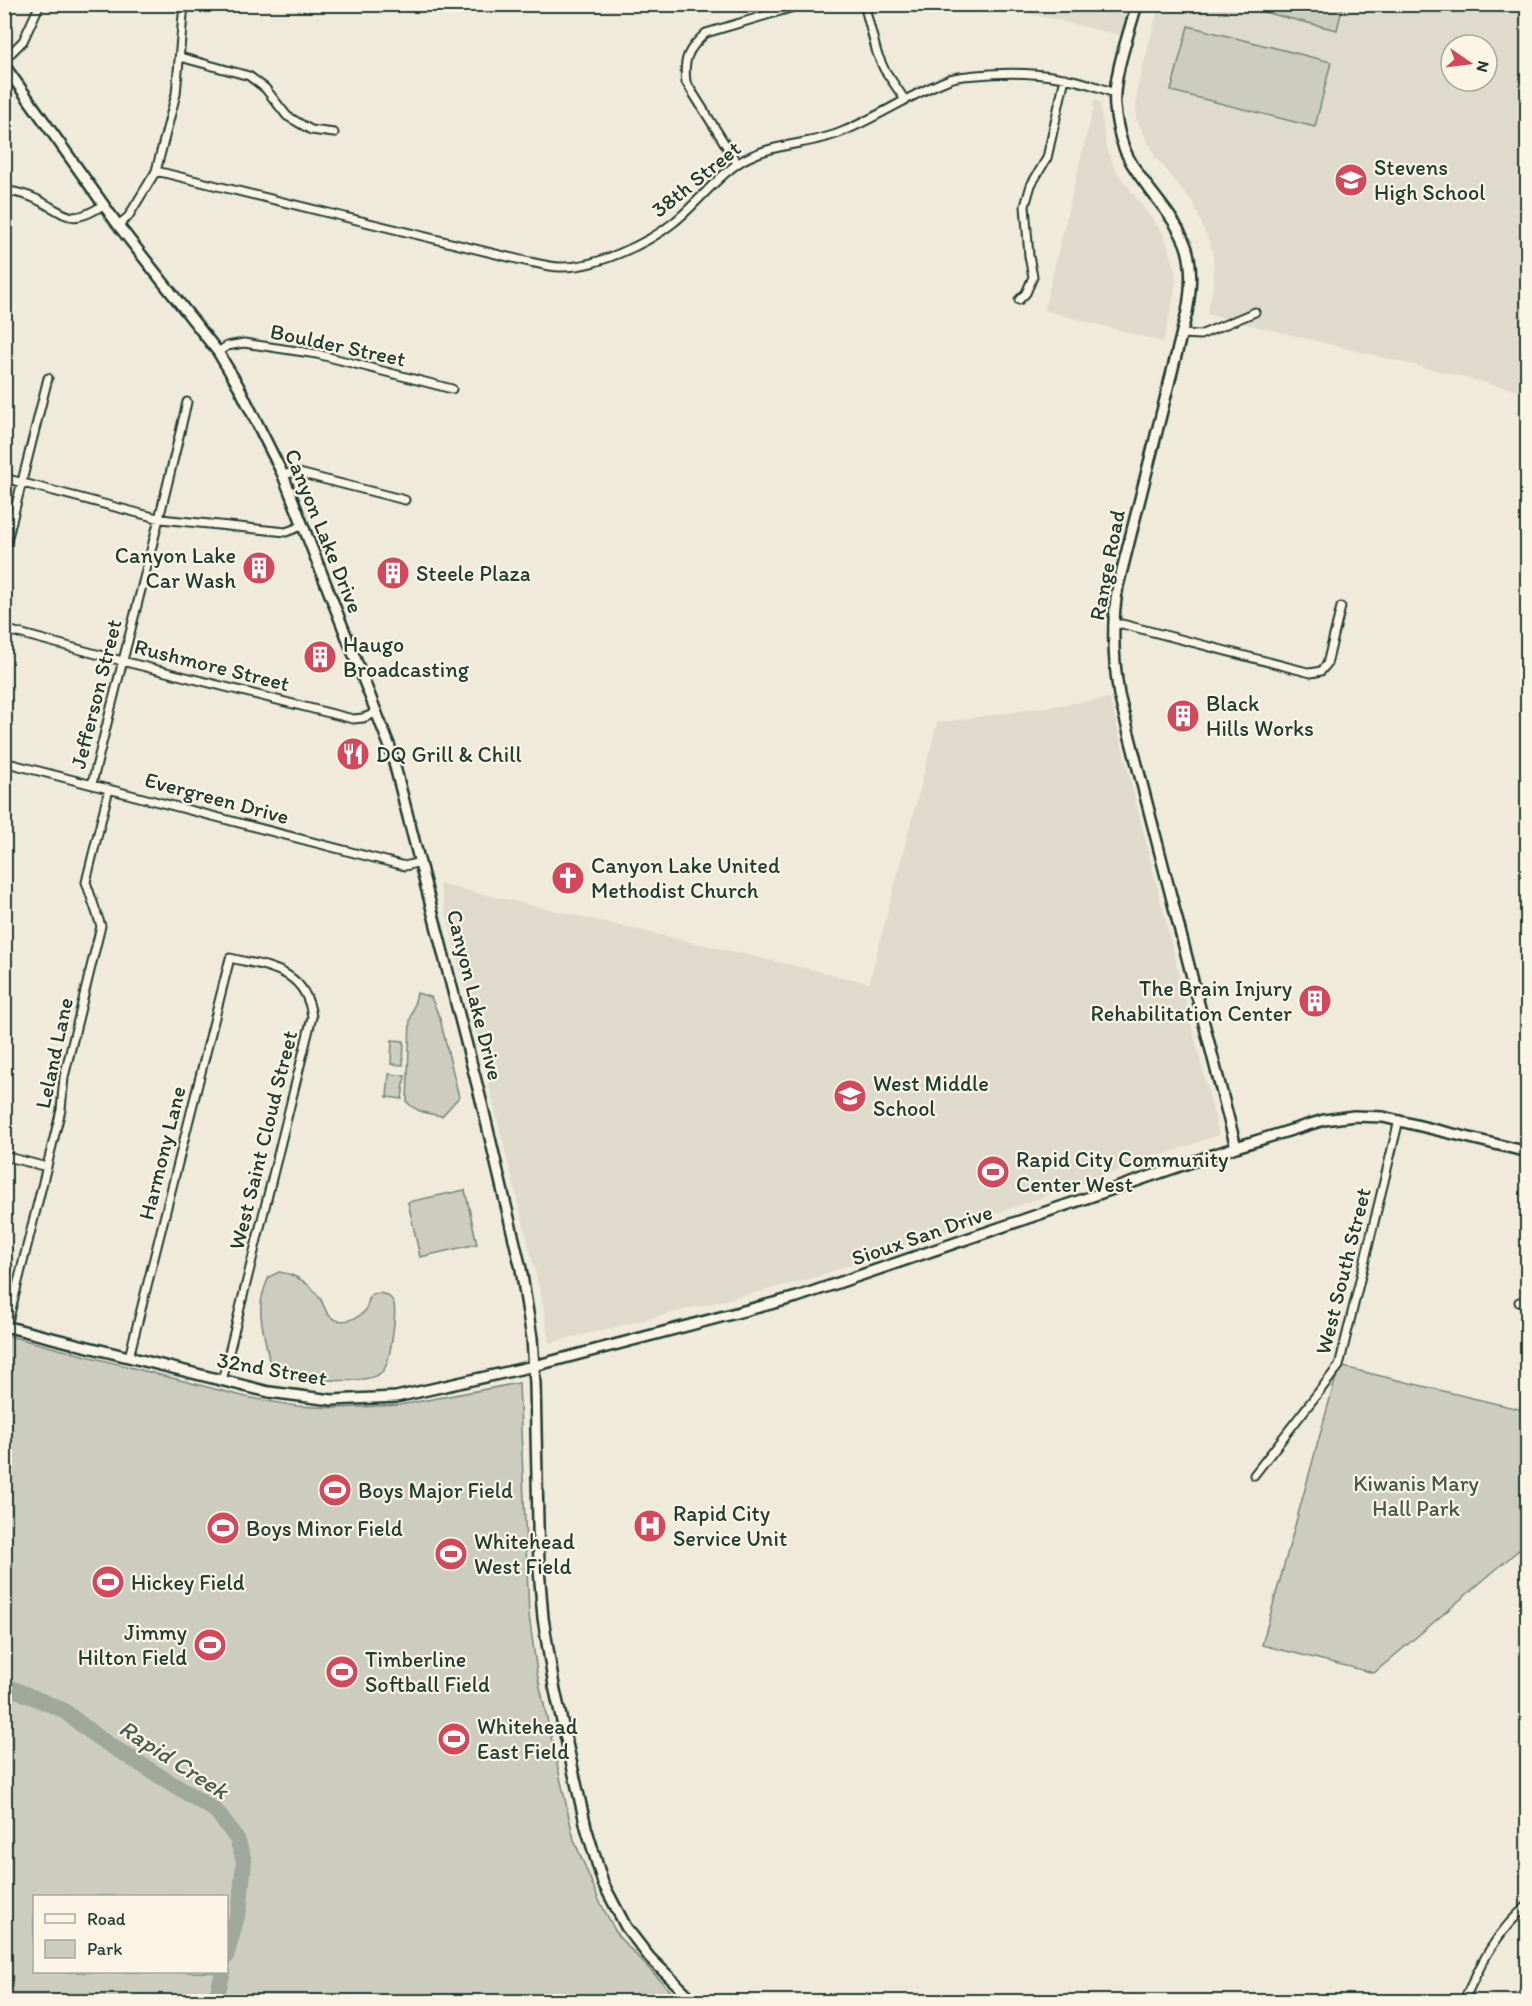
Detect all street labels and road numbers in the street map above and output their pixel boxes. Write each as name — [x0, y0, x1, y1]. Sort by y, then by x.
street label: 38th Street — [646, 135, 746, 223]
street label: Boulder Street — [268, 317, 408, 373]
street label: Canyon Lake Drive — [279, 445, 369, 617]
street label: Range Road — [1083, 507, 1131, 623]
street label: Jefferson Street — [64, 616, 128, 772]
street label: Rushmore Street — [132, 633, 292, 697]
street label: Evergreen Drive — [142, 766, 292, 830]
street label: Canyon Lake Drive — [441, 907, 509, 1083]
street label: Leland Lane — [29, 995, 79, 1111]
street label: West Saint Cloud Street — [223, 1028, 303, 1252]
street label: Harmony Lane — [132, 1083, 192, 1223]
street label: West South Street — [1309, 1185, 1377, 1357]
street label: Sioux San Drive — [848, 1198, 996, 1272]
street label: 32nd Street — [215, 1346, 329, 1392]

